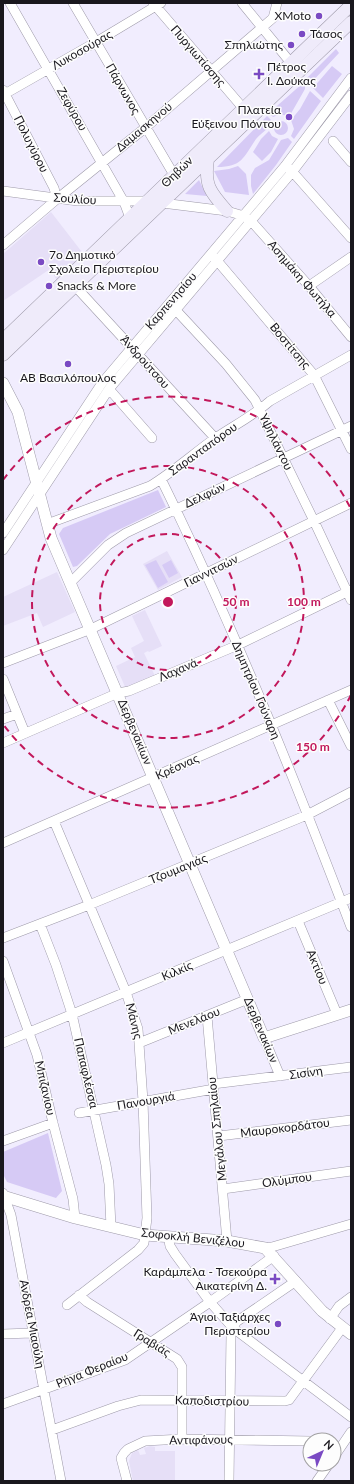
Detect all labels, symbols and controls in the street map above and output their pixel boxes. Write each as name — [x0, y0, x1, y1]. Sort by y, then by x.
place label: XMoto — [274, 8, 311, 23]
marker: XMoto — [314, 11, 324, 21]
street label: Πυργιωτίσσης — [168, 22, 229, 90]
street label: Λυκοσούρας — [49, 26, 115, 73]
place label: Τάσος — [310, 26, 343, 41]
marker: Τάσος — [297, 29, 307, 39]
place label: Σπηλιώτης — [224, 37, 283, 52]
marker: Σπηλιώτης — [286, 40, 296, 50]
place label: Πέτρος Ι. Δούκας — [267, 59, 316, 88]
street label: Πάρνωνος — [103, 61, 144, 117]
marker: Πέτρος Ι. Δούκας — [254, 69, 264, 79]
street label: Ζεφύρου — [54, 84, 91, 133]
street label: Δαμασκηνού — [112, 99, 175, 155]
place label: Πλατεία Εύξεινου Πόντου — [191, 102, 282, 131]
marker: Πλατεία Εύξεινου Πόντου — [284, 112, 294, 122]
street label: Πολυγύρου — [11, 113, 52, 175]
street label: Θηβών — [158, 153, 196, 190]
street label: Σουλίου — [53, 190, 97, 207]
street label: Ασημάκη Φωτήλα — [265, 237, 341, 321]
place label: 7ο Δημοτικό Σχολείο Περιστερίου — [49, 247, 159, 276]
marker: 7ο Δημοτικό Σχολείο Περιστερίου — [36, 257, 46, 267]
street label: Καρπενησίου — [142, 269, 200, 332]
place label: Snacks & More — [57, 278, 136, 293]
marker: Snacks & More — [44, 281, 54, 291]
street label: Βοστίτσης — [267, 320, 314, 372]
street label: Άνδρούτσου — [118, 332, 173, 391]
marker: ΑΒ Βασιλόπουλος — [63, 359, 73, 369]
place label: ΑΒ Βασιλόπουλος — [20, 370, 116, 385]
street label: Υψηλάντου — [256, 411, 297, 472]
street label: Σαρανταπόρου — [166, 419, 240, 478]
street label: Δελφών — [182, 478, 228, 511]
street label: Γιαννιτσών — [181, 551, 240, 590]
text: 50 m — [223, 594, 249, 609]
text: 100 m — [287, 594, 321, 609]
centre of rings — [161, 595, 175, 609]
street label: Δημητρίου Γούναρη — [229, 638, 284, 741]
street label: Λαχανά — [156, 654, 200, 684]
street label: Δερβενακίων — [115, 697, 156, 767]
text: 150 m — [296, 739, 330, 754]
street label: Κρέσνας — [153, 750, 201, 783]
street label: Τζουμαγιάς — [147, 850, 209, 887]
street label: Ακτίου — [303, 947, 331, 986]
street label: Κιλκίς — [159, 957, 195, 984]
street label: Δερβενακίων — [241, 995, 282, 1065]
street label: Μάνης — [123, 1001, 146, 1041]
street label: Μενελάου — [166, 1003, 222, 1038]
street label: Παπαφλέσσα — [71, 1036, 102, 1111]
street label: Μπιζανίου — [32, 1059, 59, 1117]
street label: Σισίνη — [288, 1063, 324, 1082]
street label: Μεγάλου Σπηλαίου — [204, 1076, 229, 1182]
street label: Πανουργιά — [116, 1088, 177, 1113]
street label: Μαυροκορδάτου — [239, 1115, 331, 1140]
street label: Ολύμπου — [261, 1169, 313, 1190]
street label: Σοφοκλή Βενιζέλου — [140, 1225, 246, 1250]
place label: Καράμπελα - Τσεκούρα Αικατερίνη Δ. — [144, 1264, 268, 1293]
marker: Καράμπελα - Τσεκούρα Αικατερίνη Δ. — [270, 1274, 280, 1284]
street label: Ανδρέα Μιαούλη — [17, 1278, 48, 1370]
place label: Άγιοι Ταξιάρχες Περιστερίου — [190, 1309, 270, 1338]
marker: Άγιοι Ταξιάρχες Περιστερίου — [273, 1319, 283, 1329]
street label: Γραβιάς — [131, 1325, 174, 1360]
street label: Ρήγα Φεραίου — [54, 1348, 130, 1391]
street label: Καποδιστρίου — [175, 1392, 249, 1409]
street label: Αντιφάνους — [169, 1431, 233, 1448]
north arrow — [302, 1432, 342, 1472]
text: N — [322, 1437, 337, 1452]

